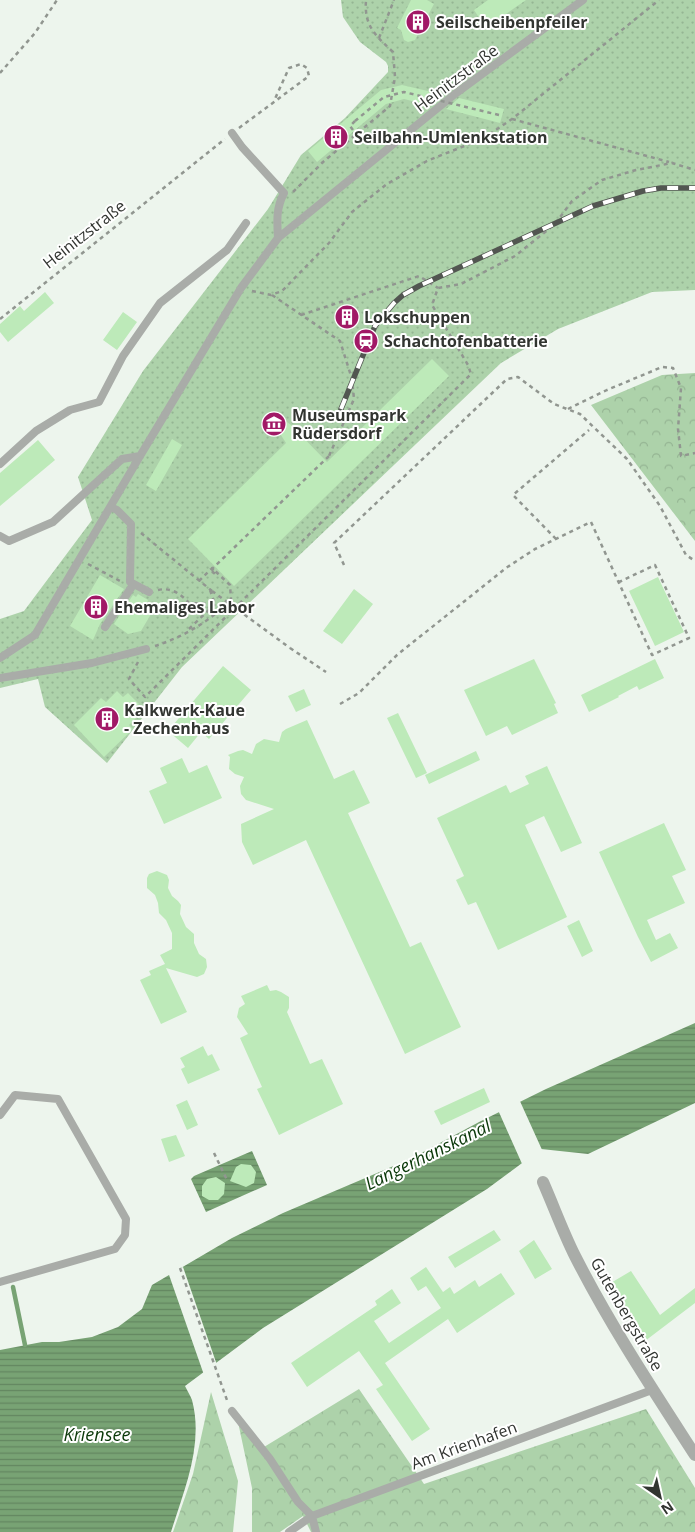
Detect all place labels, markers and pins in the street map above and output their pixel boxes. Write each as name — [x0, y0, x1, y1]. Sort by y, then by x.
building icon: Seilscheibenpfeiler — [405, 9, 431, 35]
place label: Seilscheibenpfeiler — [436, 11, 587, 33]
building icon: Seilbahn-Umlenkstation — [323, 124, 349, 150]
place label: Seilbahn-Umlenkstation — [354, 126, 547, 148]
building icon: Lokschuppen — [334, 304, 360, 330]
place label: Lokschuppen — [364, 306, 470, 328]
station icon: Schachtofenbatterie — [353, 328, 379, 354]
place label: Schachtofenbatterie — [384, 330, 548, 352]
place label: Museumspark Rüdersdorf — [292, 404, 406, 444]
museum icon: Museumspark Rüdersdorf — [261, 411, 287, 437]
building icon: Ehemaliges Labor — [83, 594, 109, 620]
place label: Ehemaliges Labor — [114, 596, 255, 618]
place label: Kalkwerk-Kaue - Zechenhaus — [124, 699, 245, 739]
building icon: Kalkwerk-Kaue - Zechenhaus — [94, 706, 120, 732]

